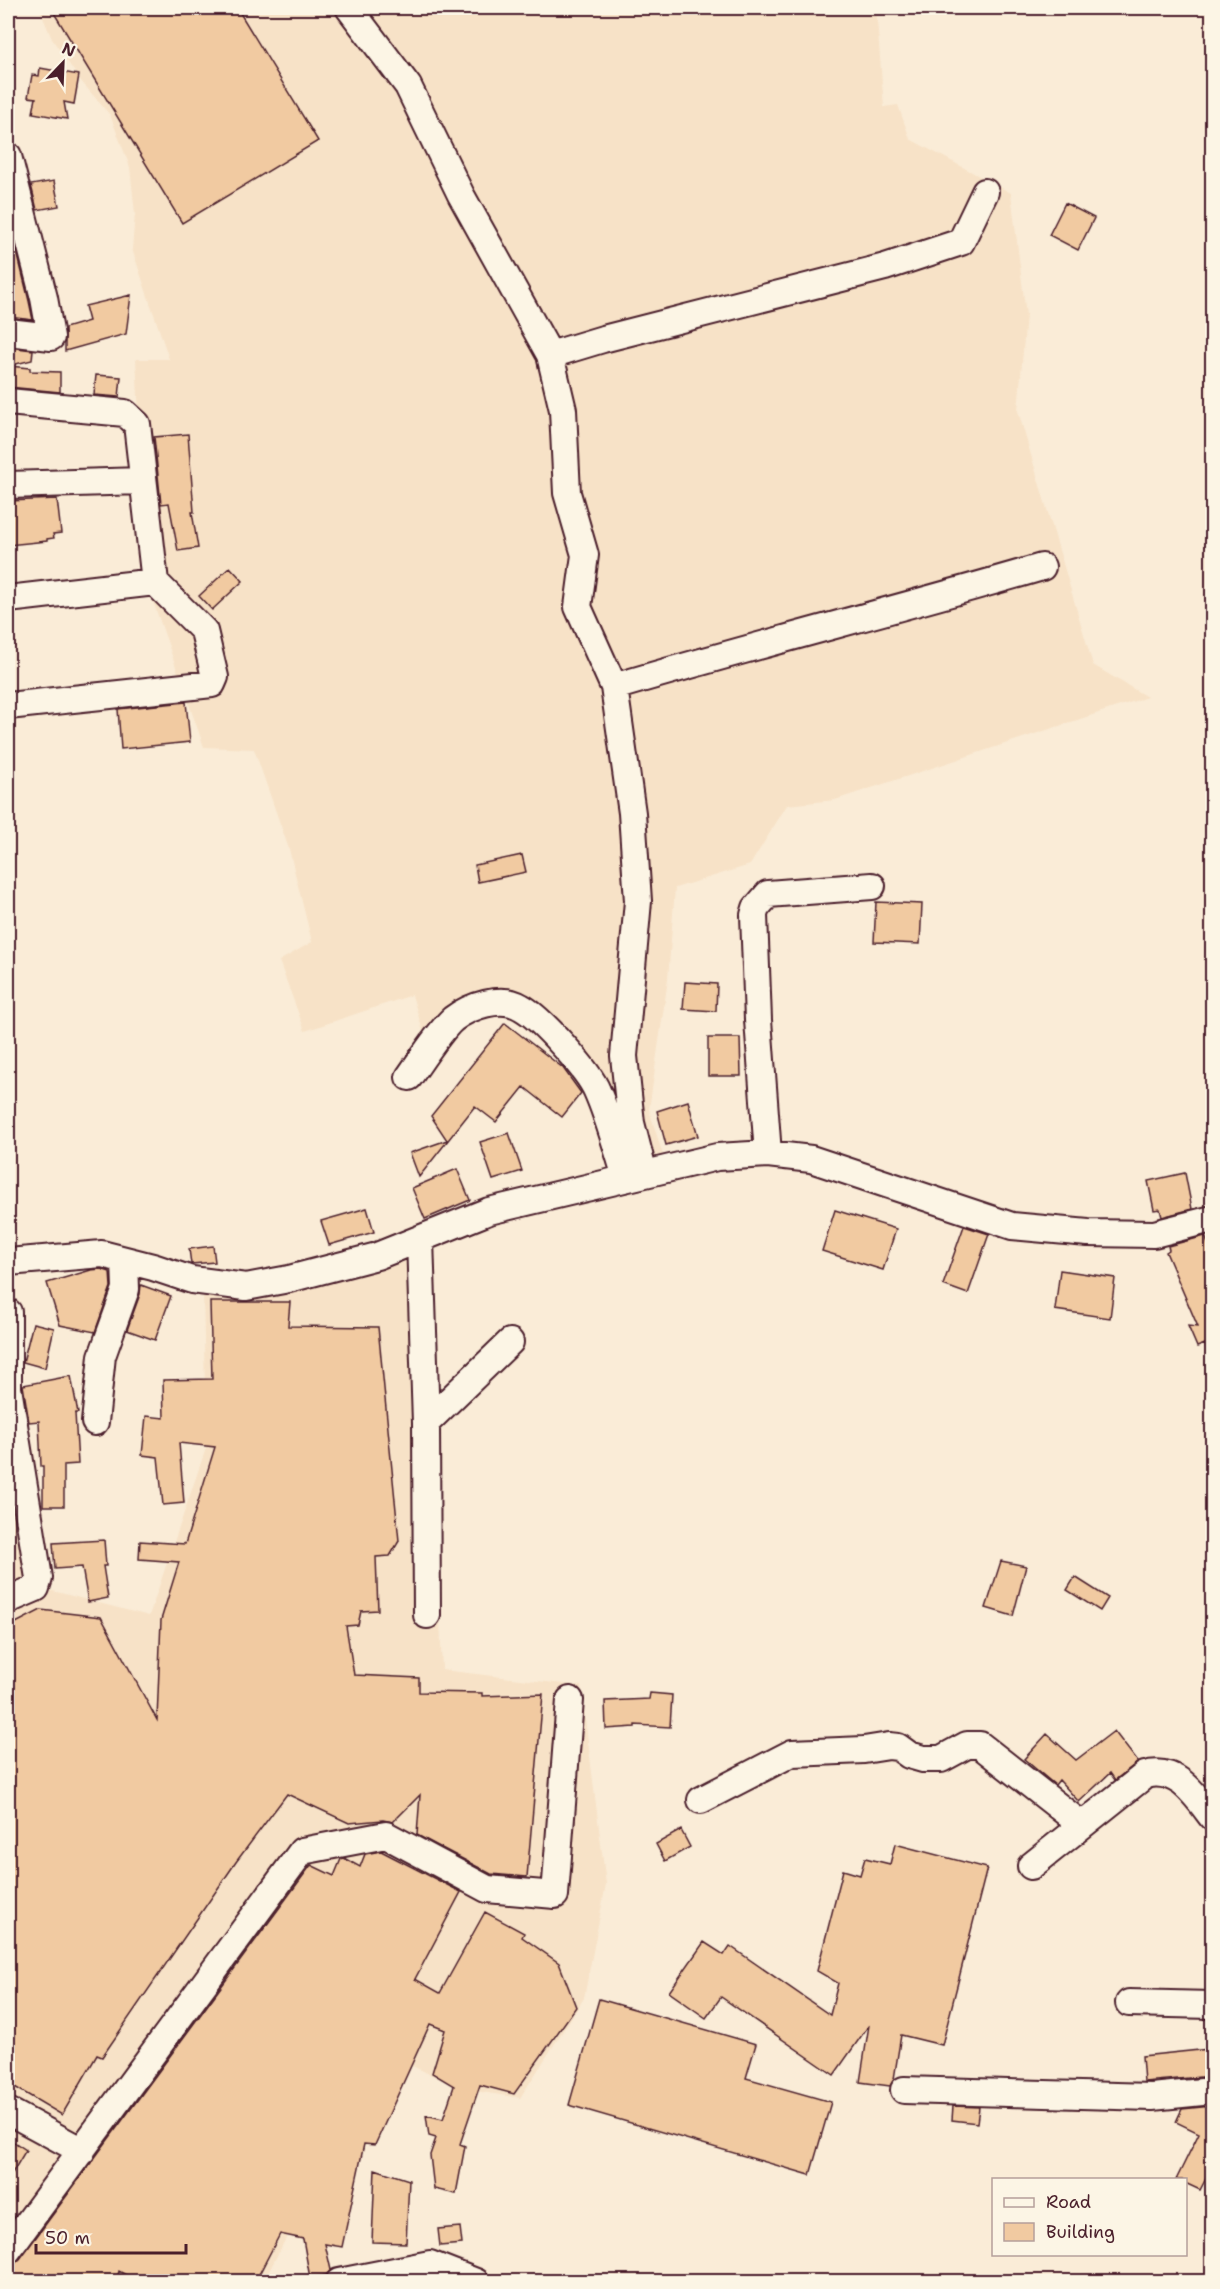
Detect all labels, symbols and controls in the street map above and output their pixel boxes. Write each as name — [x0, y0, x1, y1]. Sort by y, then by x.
north arrow — [33, 33, 93, 93]
text: N — [59, 38, 79, 62]
legend — [992, 2178, 1187, 2256]
text: Road — [1046, 2190, 1091, 2214]
scale bar — [36, 2217, 186, 2255]
text: Building — [1046, 2220, 1115, 2244]
text: 50 m — [45, 2226, 90, 2250]

